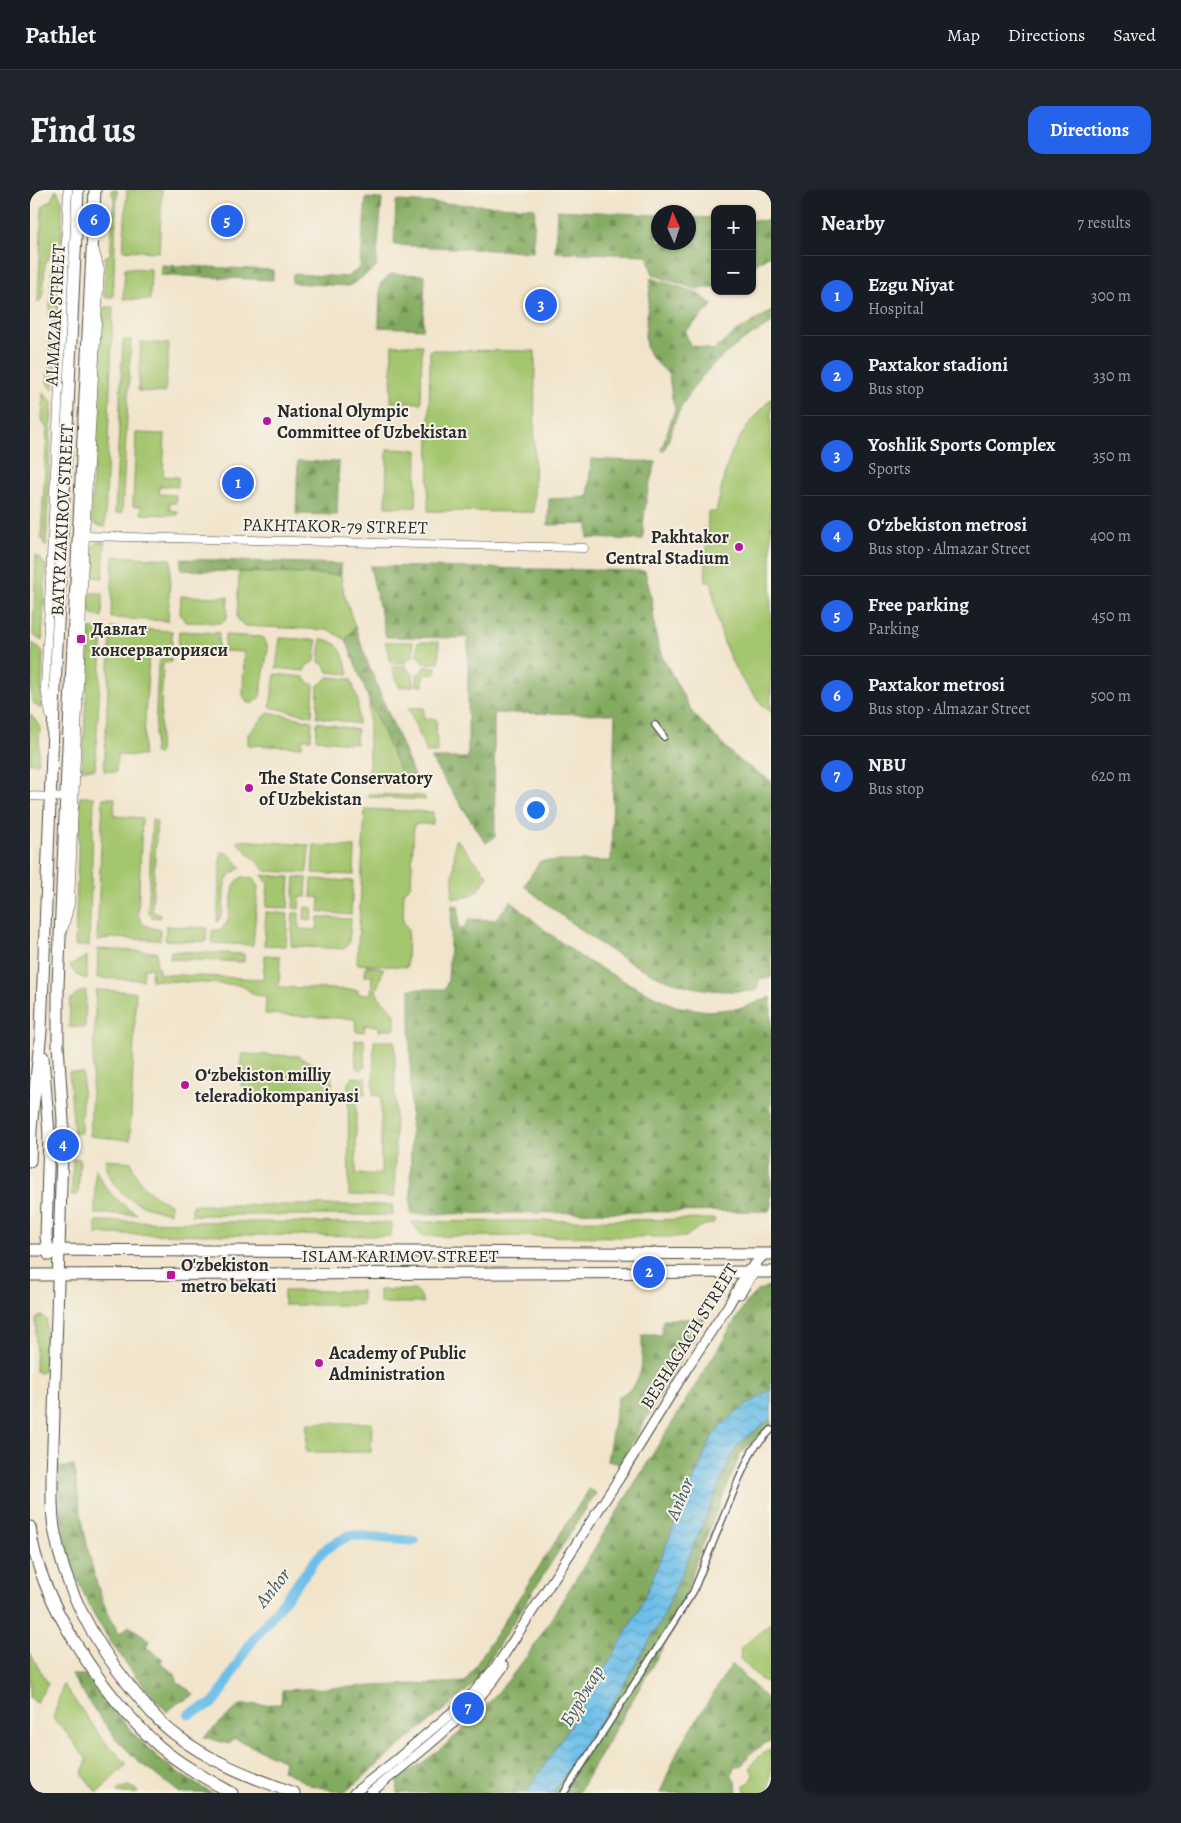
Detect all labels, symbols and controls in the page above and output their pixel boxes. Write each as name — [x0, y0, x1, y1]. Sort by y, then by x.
text: Pathlet — [25, 19, 96, 51]
text: Map — [947, 23, 980, 47]
text: Directions — [1008, 23, 1085, 47]
text: Saved — [1113, 23, 1156, 47]
text: Find us — [30, 106, 136, 154]
button: Directions — [1028, 106, 1151, 154]
pin: 6 — [78, 201, 110, 239]
pin: 5 — [211, 202, 243, 240]
north arrow — [651, 205, 696, 250]
map controls — [711, 205, 756, 295]
button: + — [711, 205, 756, 250]
text: Nearby — [821, 209, 884, 237]
text: 7 results — [1077, 212, 1131, 234]
street label: ALMAZAR STREET — [39, 243, 71, 388]
button: − — [711, 250, 756, 295]
text: Ezgu Niyat — [868, 272, 954, 298]
text: 1 — [834, 285, 840, 307]
text: 300 m — [1091, 285, 1131, 307]
pin: 3 — [525, 286, 557, 324]
text: Hospital — [868, 298, 924, 320]
text: Paxtakor stadioni — [868, 352, 1008, 378]
text: 2 — [833, 365, 841, 387]
text: 330 m — [1093, 365, 1131, 387]
text: Bus stop — [868, 378, 924, 400]
place label: National Olympic Committee of Uzbekistan — [277, 399, 467, 444]
marker: National Olympic Committee of Uzbekistan — [261, 415, 273, 427]
street label: BATYR ZAKIROV STREET — [45, 423, 79, 617]
text: Yoshlik Sports Complex — [868, 432, 1055, 458]
text: 3 — [834, 445, 840, 467]
text: 350 m — [1092, 445, 1131, 467]
text: Sports — [868, 458, 911, 480]
pin: 1 — [222, 464, 254, 502]
street label: PAKHTAKOR-79 STREET — [242, 512, 428, 540]
text: Oʻzbekiston metrosi — [868, 512, 1027, 538]
place label: Pakhtakor Central Stadium — [606, 525, 730, 570]
text: 4 — [833, 525, 841, 547]
text: 400 m — [1090, 525, 1131, 547]
text: Bus stop · Almazar Street — [868, 538, 1031, 560]
marker: Pakhtakor Central Stadium — [733, 541, 745, 553]
text: Free parking — [868, 592, 969, 618]
text: 5 — [834, 605, 840, 627]
text: 450 m — [1092, 605, 1131, 627]
place label: Давлат консерваторияси — [91, 617, 228, 662]
text: Parking — [868, 618, 919, 640]
marker: Давлат консерваторияси — [75, 633, 87, 645]
text: Paxtakor metrosi — [868, 672, 1005, 698]
text: 6 — [833, 685, 841, 707]
text: 500 m — [1091, 685, 1131, 707]
text: Bus stop · Almazar Street — [868, 698, 1031, 720]
text: NBU — [868, 752, 906, 778]
text: 7 — [834, 765, 840, 787]
text: 620 m — [1091, 765, 1131, 787]
place label: The State Conservatory of Uzbekistan — [259, 766, 433, 811]
text: Bus stop — [868, 778, 924, 800]
marker: The State Conservatory of Uzbekistan — [243, 782, 255, 794]
your location — [523, 797, 549, 823]
place label: Oʻzbekiston milliy teleradiokompaniyasi — [195, 1063, 359, 1108]
marker: Oʻzbekiston milliy teleradiokompaniyasi — [179, 1079, 191, 1091]
pin: 4 — [47, 1126, 79, 1164]
street label: ISLAM KARIMOV STREET — [302, 1244, 499, 1268]
place label: O'zbekiston metro bekati — [181, 1253, 276, 1298]
pin: 2 — [633, 1253, 665, 1291]
street label: BESHAGACH STREET — [635, 1259, 743, 1413]
marker: O'zbekiston metro bekati — [165, 1269, 177, 1281]
place label: Academy of Public Administration — [328, 1341, 466, 1386]
marker: Academy of Public Administration — [313, 1357, 325, 1369]
water label: Anhor — [659, 1473, 701, 1525]
water label: Anhor — [249, 1562, 298, 1614]
water label: Бурджар — [554, 1660, 610, 1731]
pin: 7 — [452, 1689, 484, 1727]

